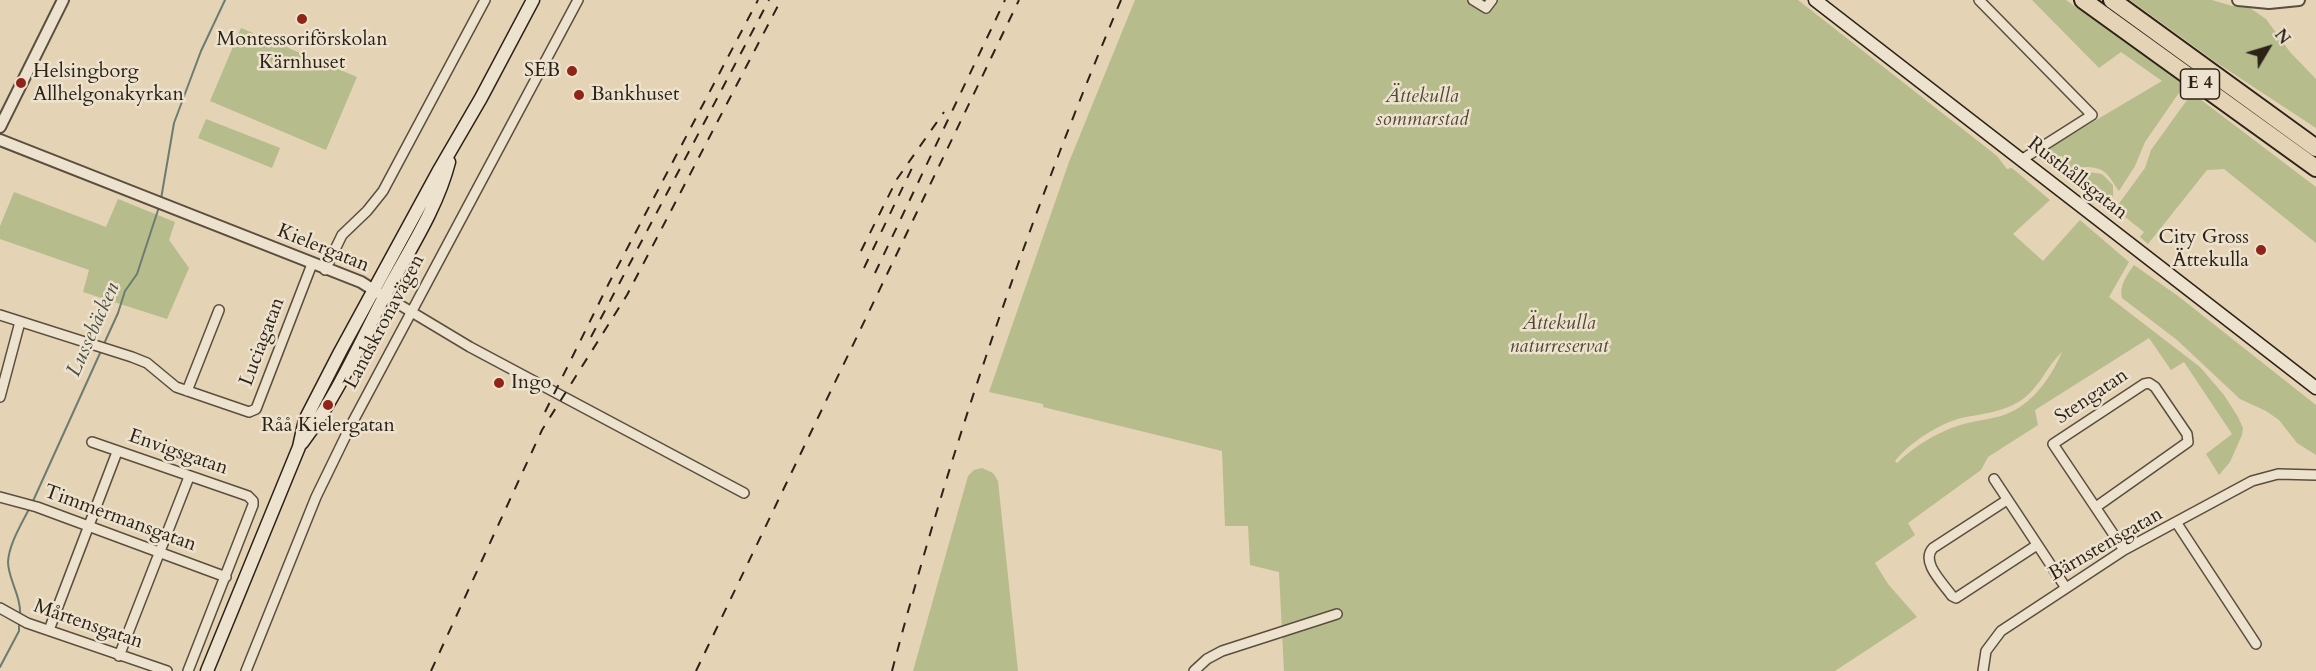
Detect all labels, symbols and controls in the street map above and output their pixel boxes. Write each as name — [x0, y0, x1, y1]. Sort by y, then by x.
marker: Montessoriförskolan Kärnhuset — [295, 12, 309, 26]
north arrow — [2238, 18, 2298, 78]
text: N — [2269, 25, 2295, 49]
place label: Montessoriförskolan Kärnhuset — [216, 28, 388, 75]
place label: SEB — [524, 59, 560, 83]
place label: Helsingborg Allhelgonakyrkan — [33, 60, 184, 107]
marker: SEB — [565, 64, 579, 78]
road number: E 4 — [2180, 69, 2220, 99]
marker: Helsingborg Allhelgonakyrkan — [14, 76, 28, 90]
place label: Bankhuset — [591, 83, 679, 107]
park label: Ättekulla sommarstad — [1376, 85, 1468, 132]
marker: Bankhuset — [572, 88, 586, 102]
street label: Rusthållsgatan — [2022, 132, 2132, 226]
street label: Kielergatan — [273, 220, 373, 278]
place label: City Gross Ättekulla — [2159, 226, 2249, 273]
marker: City Gross Ättekulla — [2254, 243, 2268, 257]
street label: Landskronavägen — [339, 251, 431, 393]
water label: Lussebäcken — [62, 279, 126, 381]
street label: Luciagatan — [235, 294, 291, 390]
park label: Ättekulla naturreservat — [1510, 312, 1608, 359]
street label: Stengatan — [2051, 364, 2133, 430]
place label: Ingo — [511, 371, 551, 395]
marker: Ingo — [492, 376, 506, 390]
marker: Råå Kielergatan — [321, 398, 335, 412]
place label: Råå Kielergatan — [261, 414, 395, 438]
street label: Envigsgatan — [125, 425, 231, 481]
street label: Timmermansgatan — [41, 480, 199, 558]
street label: Bärnstensgatan — [2045, 503, 2167, 587]
street label: Mårtensgatan — [30, 595, 146, 655]

